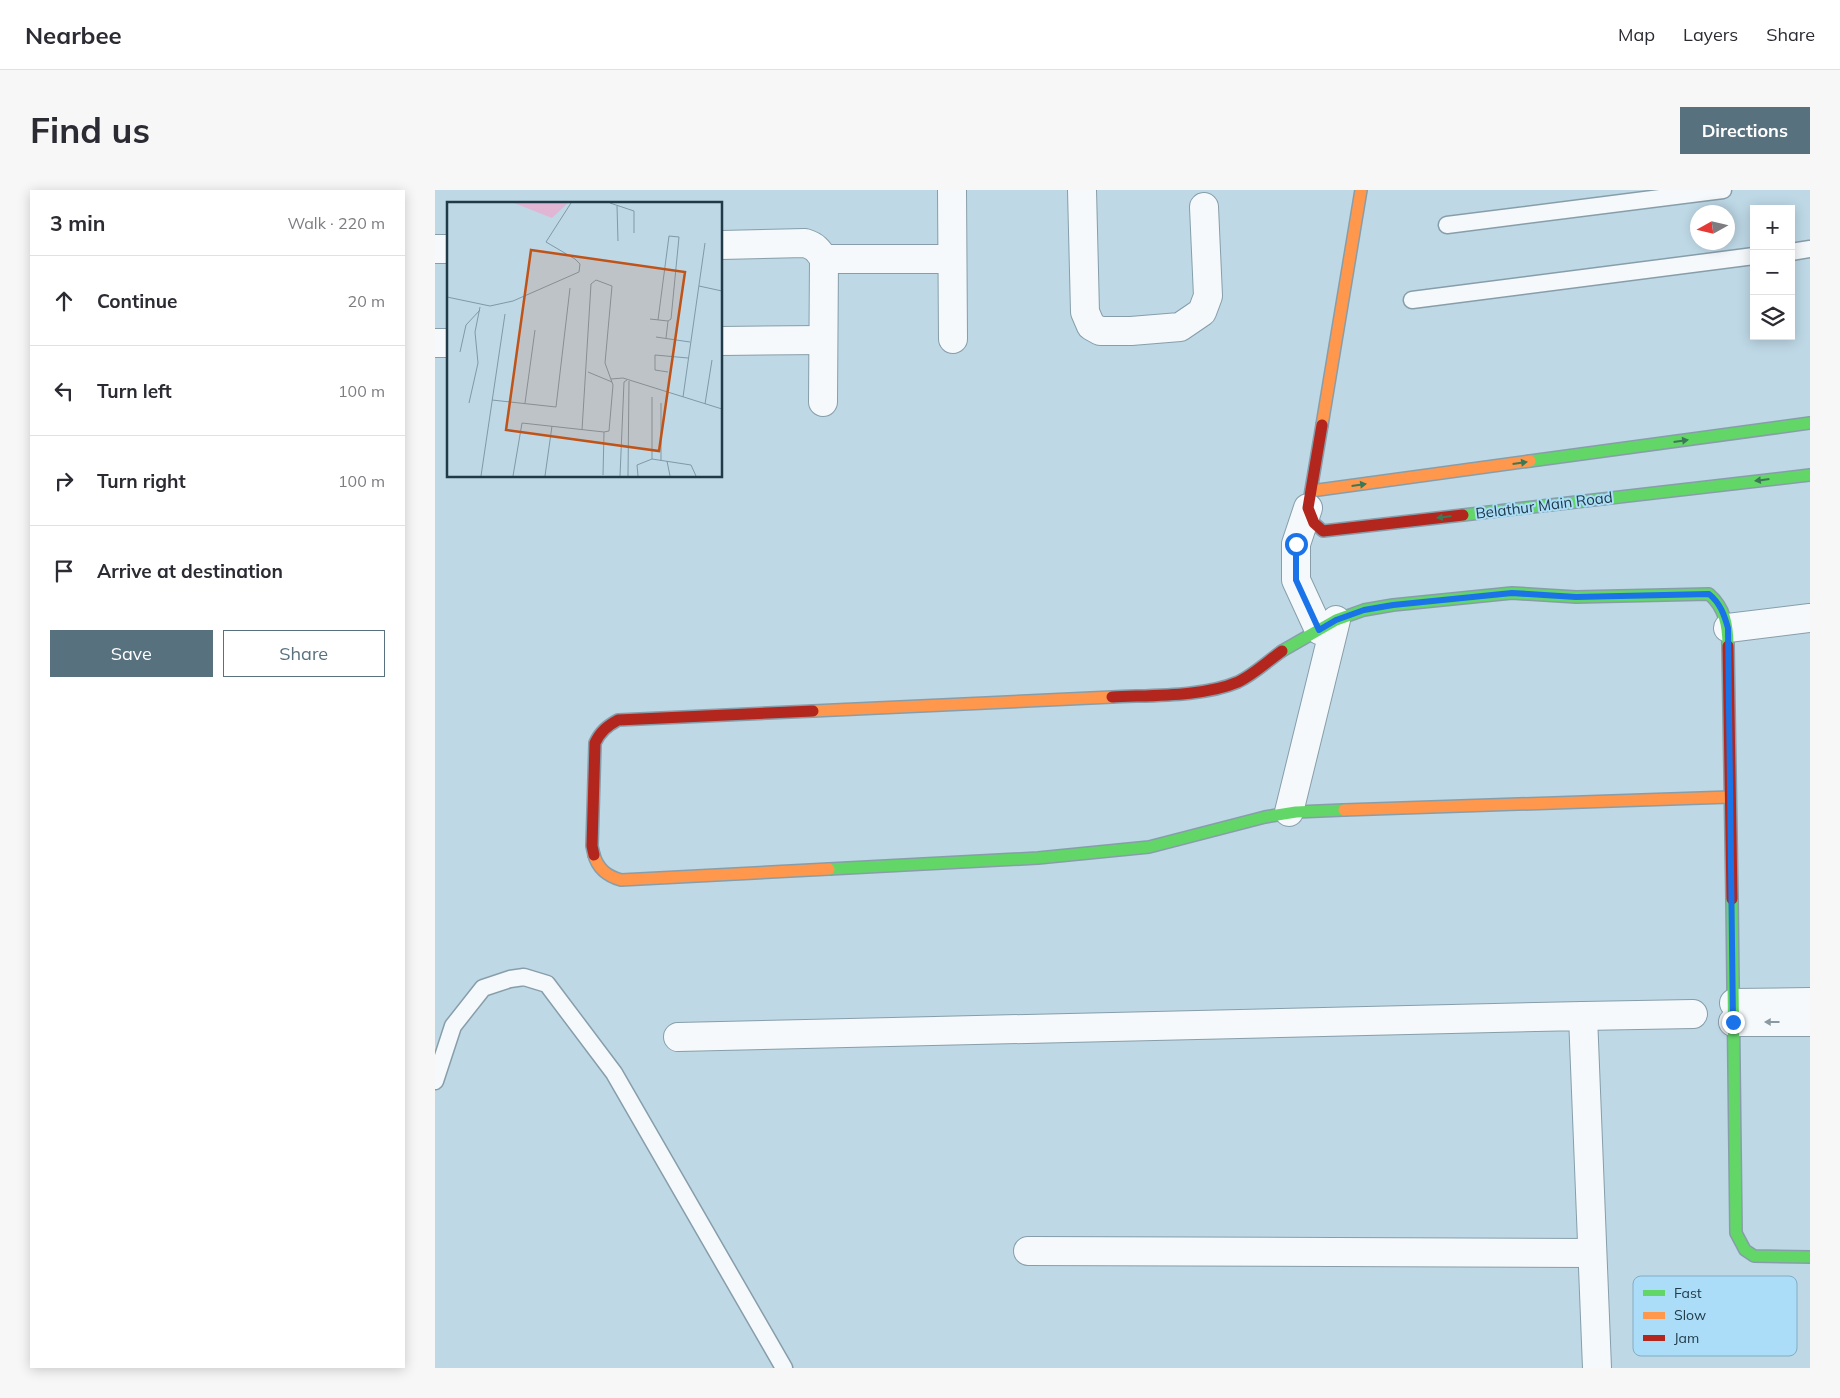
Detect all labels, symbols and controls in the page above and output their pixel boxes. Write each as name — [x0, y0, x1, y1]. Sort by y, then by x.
text: Nearbee — [25, 20, 122, 50]
text: Map — [1618, 23, 1655, 46]
text: Layers — [1683, 23, 1738, 46]
text: Share — [1766, 23, 1815, 46]
button: Directions — [1680, 107, 1810, 154]
text: Find us — [30, 108, 150, 152]
inset map — [447, 202, 723, 478]
north arrow — [1690, 205, 1735, 250]
map controls — [1750, 205, 1795, 340]
button: + — [1750, 205, 1795, 250]
text: 3 min — [50, 210, 105, 236]
text: Walk · 220 m — [287, 213, 385, 233]
button: − — [1750, 250, 1795, 295]
icon: ahead — [50, 287, 78, 315]
text: Continue — [97, 289, 177, 313]
text: 20 m — [348, 291, 385, 311]
button: layers — [1750, 295, 1795, 340]
icon: left — [50, 377, 78, 405]
text: Turn left — [97, 379, 172, 403]
text: 100 m — [338, 381, 385, 401]
one-way arrow — [1674, 437, 1690, 445]
one-way arrow — [1513, 458, 1529, 466]
icon: right — [50, 467, 78, 495]
text: Turn right — [97, 469, 186, 493]
text: 100 m — [338, 471, 385, 491]
one-way arrow — [1753, 476, 1769, 484]
one-way arrow — [1352, 480, 1368, 488]
street label: Belathur Main Road — [1474, 487, 1614, 523]
one-way arrow — [1435, 513, 1451, 521]
route start — [1285, 533, 1308, 556]
icon: arrive — [50, 557, 78, 585]
text: Arrive at destination — [97, 559, 283, 583]
button: Save — [50, 630, 213, 677]
button: Share — [223, 630, 385, 677]
route end — [1722, 1011, 1745, 1034]
one-way arrow — [1763, 1018, 1779, 1026]
legend — [1633, 1276, 1797, 1356]
text: Fast — [1674, 1284, 1702, 1302]
text: Slow — [1674, 1306, 1706, 1324]
text: Jam — [1674, 1329, 1699, 1347]

